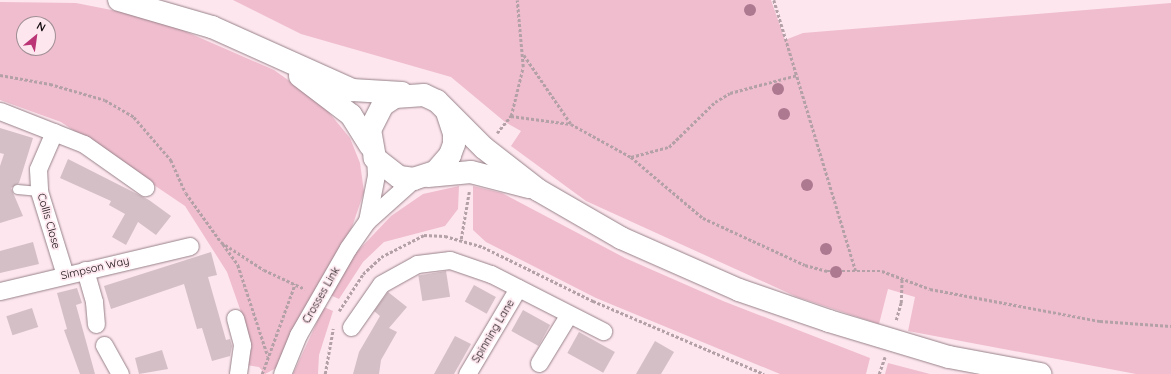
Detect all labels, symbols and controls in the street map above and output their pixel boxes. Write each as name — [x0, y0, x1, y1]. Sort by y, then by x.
north arrow — [16, 16, 56, 56]
text: N — [34, 18, 48, 34]
street label: Collis Close — [35, 192, 63, 250]
street label: Simpson Way — [59, 254, 131, 282]
street label: Crosses Link — [300, 264, 342, 326]
street label: Spinning Lane — [469, 297, 517, 365]

